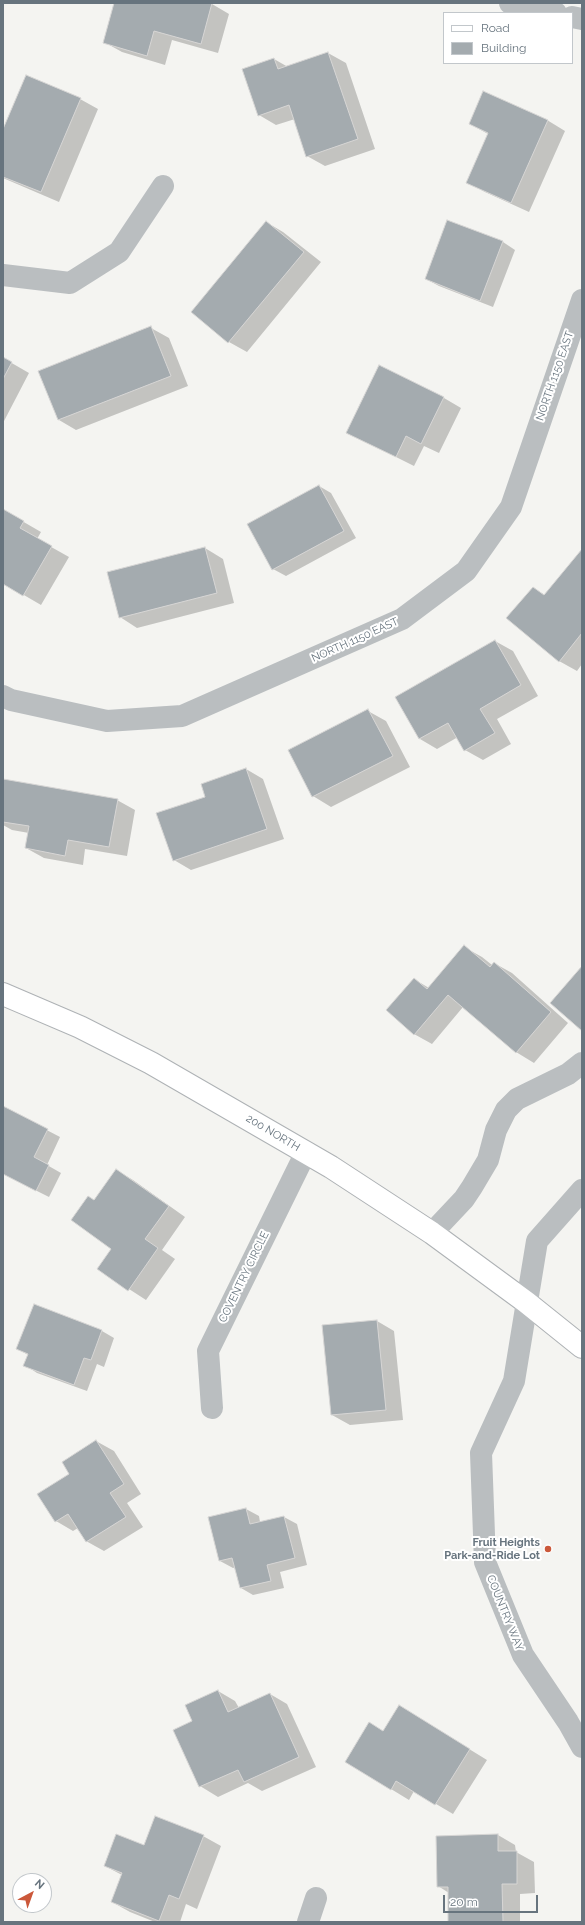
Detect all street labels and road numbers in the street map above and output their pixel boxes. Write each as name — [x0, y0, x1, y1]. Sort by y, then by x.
street label: NORTH 1150 EAST — [533, 329, 577, 423]
street label: NORTH 1150 EAST — [309, 615, 401, 665]
street label: 200 NORTH — [244, 1112, 302, 1154]
street label: COVENTRY CIRCLE — [216, 1229, 272, 1325]
street label: COUNTRY WAY — [484, 1573, 526, 1653]

